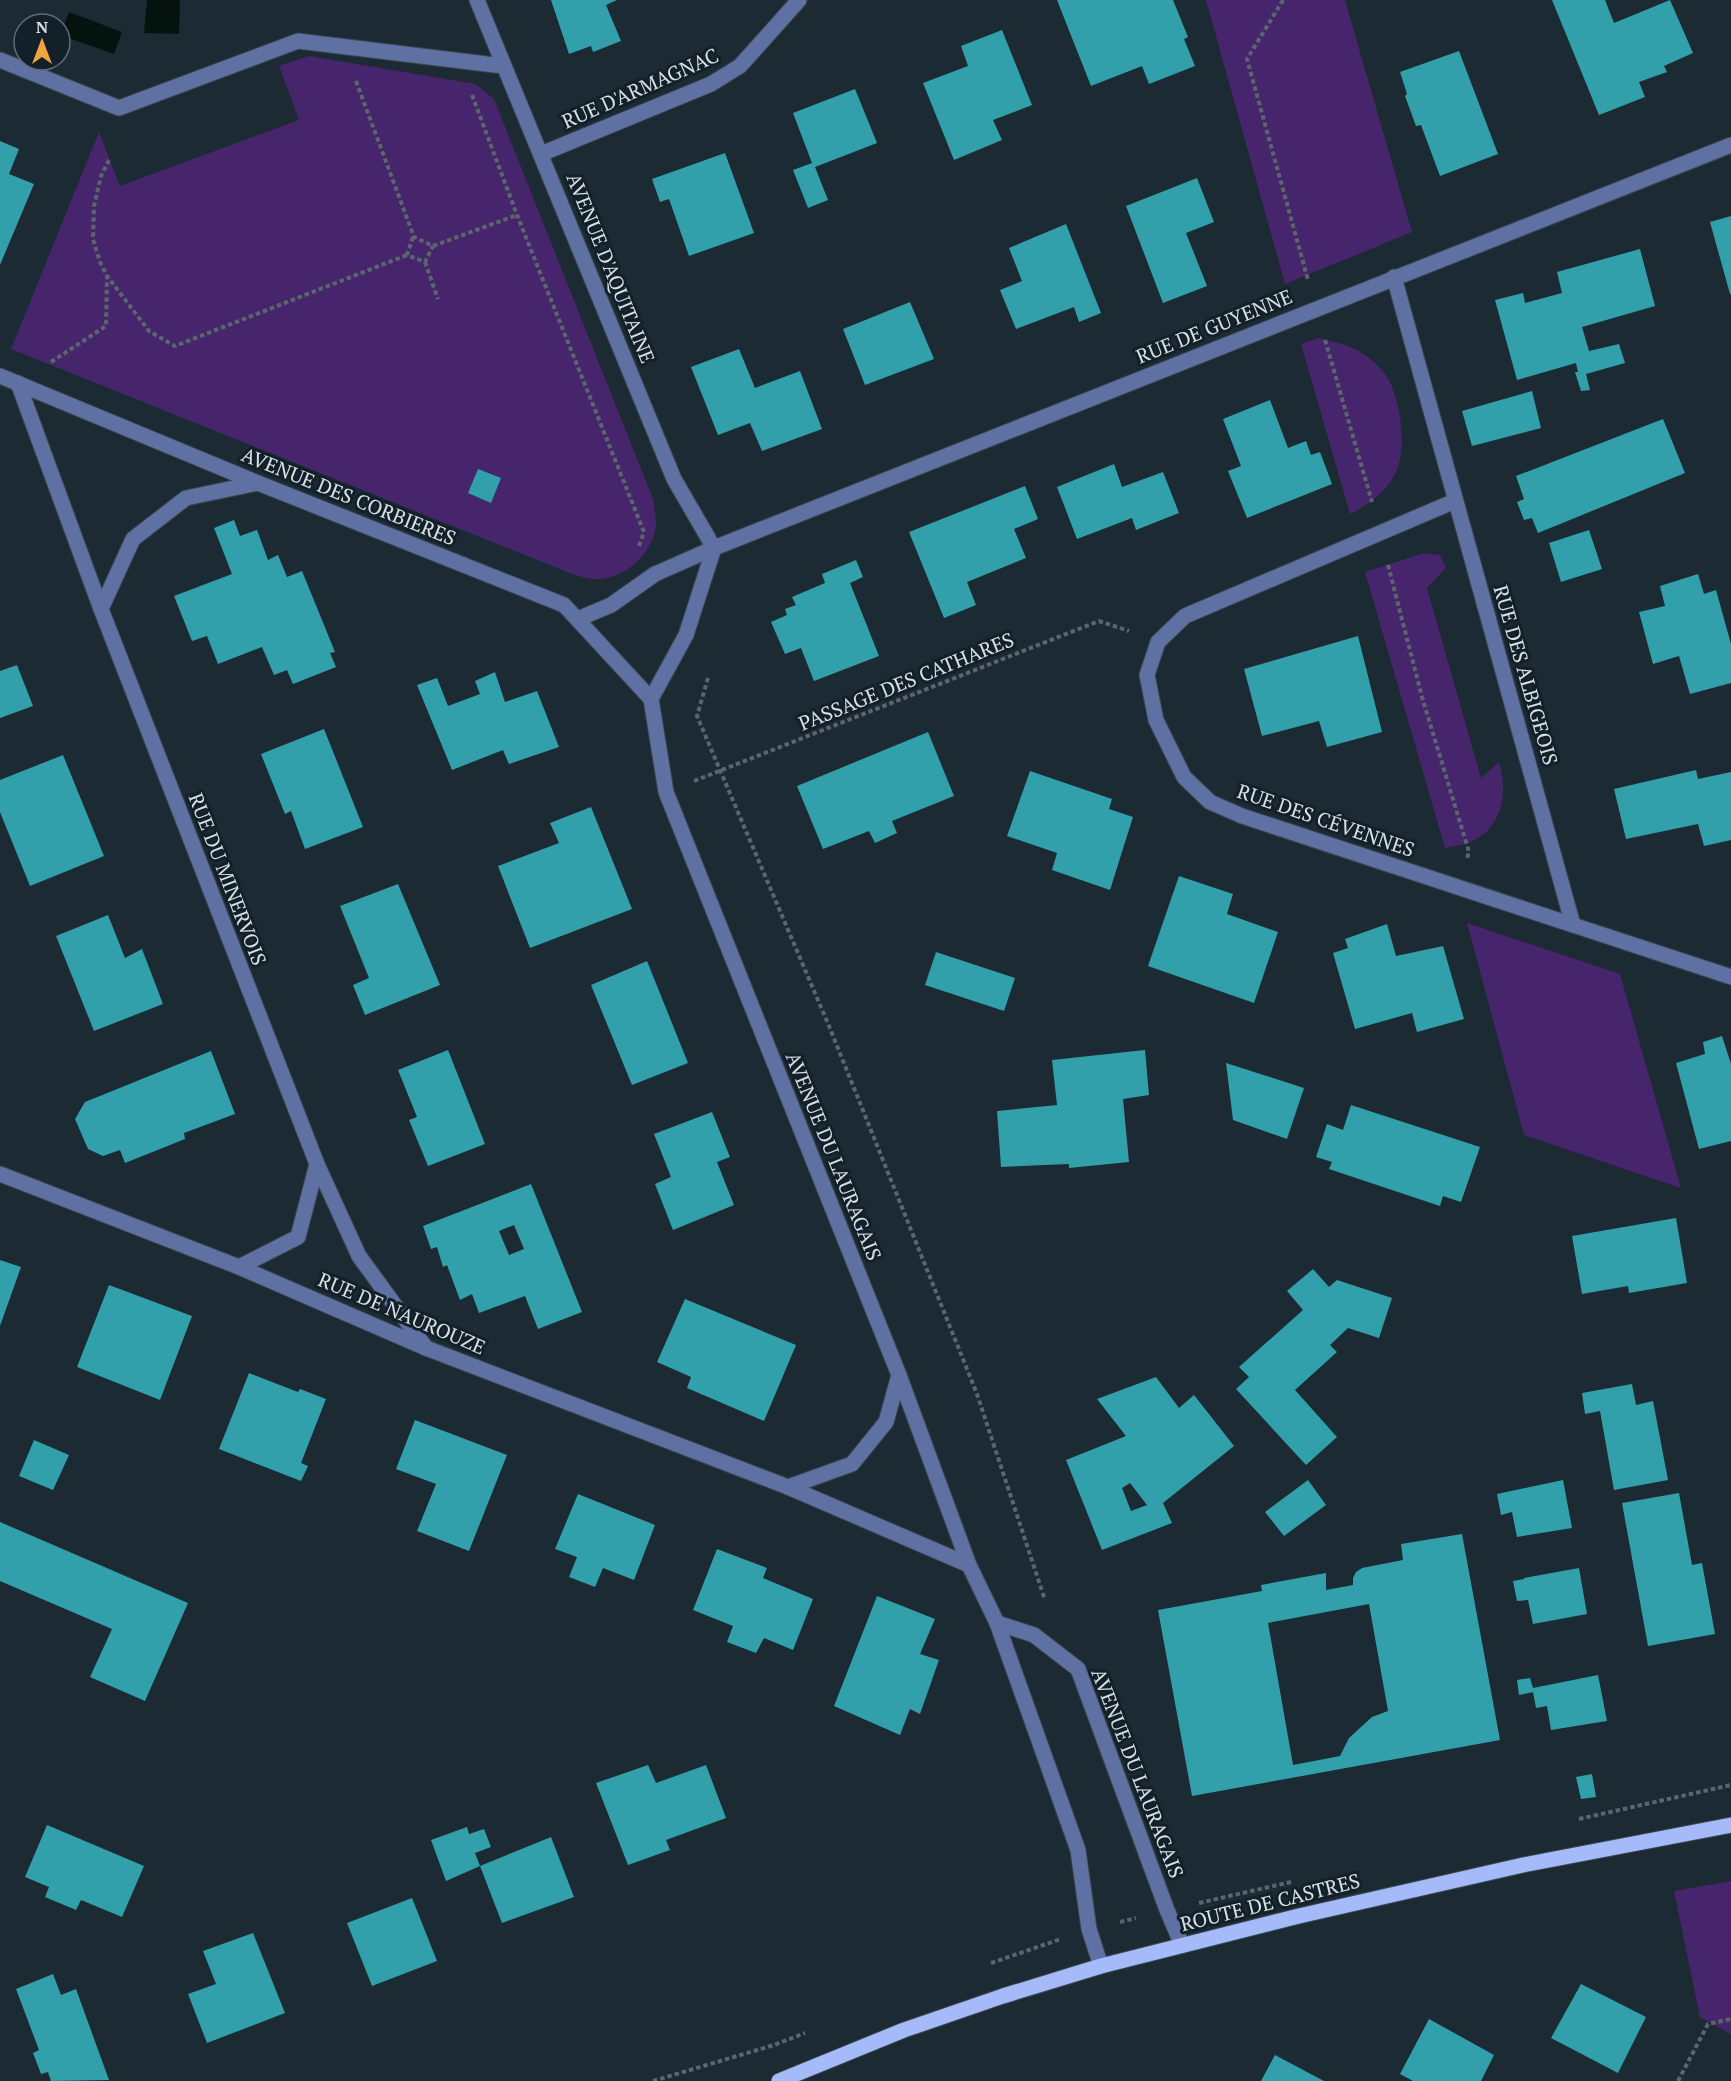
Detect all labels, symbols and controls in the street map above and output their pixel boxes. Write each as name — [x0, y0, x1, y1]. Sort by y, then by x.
north arrow — [12, 12, 72, 72]
text: N — [36, 16, 48, 38]
street label: RUE D'ARMAGNAC — [558, 41, 722, 135]
street label: AVENUE D'AQUITAINE — [561, 169, 661, 367]
street label: RUE DE GUYENNE — [1132, 282, 1296, 370]
street label: AVENUE DES CORBIERES — [238, 441, 460, 551]
street label: RUE DES ALBIGEOIS — [1487, 582, 1565, 768]
street label: PASSAGE DES CATHARES — [794, 625, 1018, 737]
street label: RUE DES CÉVENNES — [1234, 777, 1418, 863]
street label: RUE DU MINERVOIS — [183, 789, 273, 969]
street label: AVENUE DU LAURAGAIS — [780, 1048, 888, 1264]
street label: RUE DE NAUROUZE — [314, 1266, 490, 1360]
street label: AVENUE DU LAURAGAIS — [1086, 1664, 1190, 1882]
street label: ROUTE DE CASTRES — [1177, 1867, 1363, 1937]

